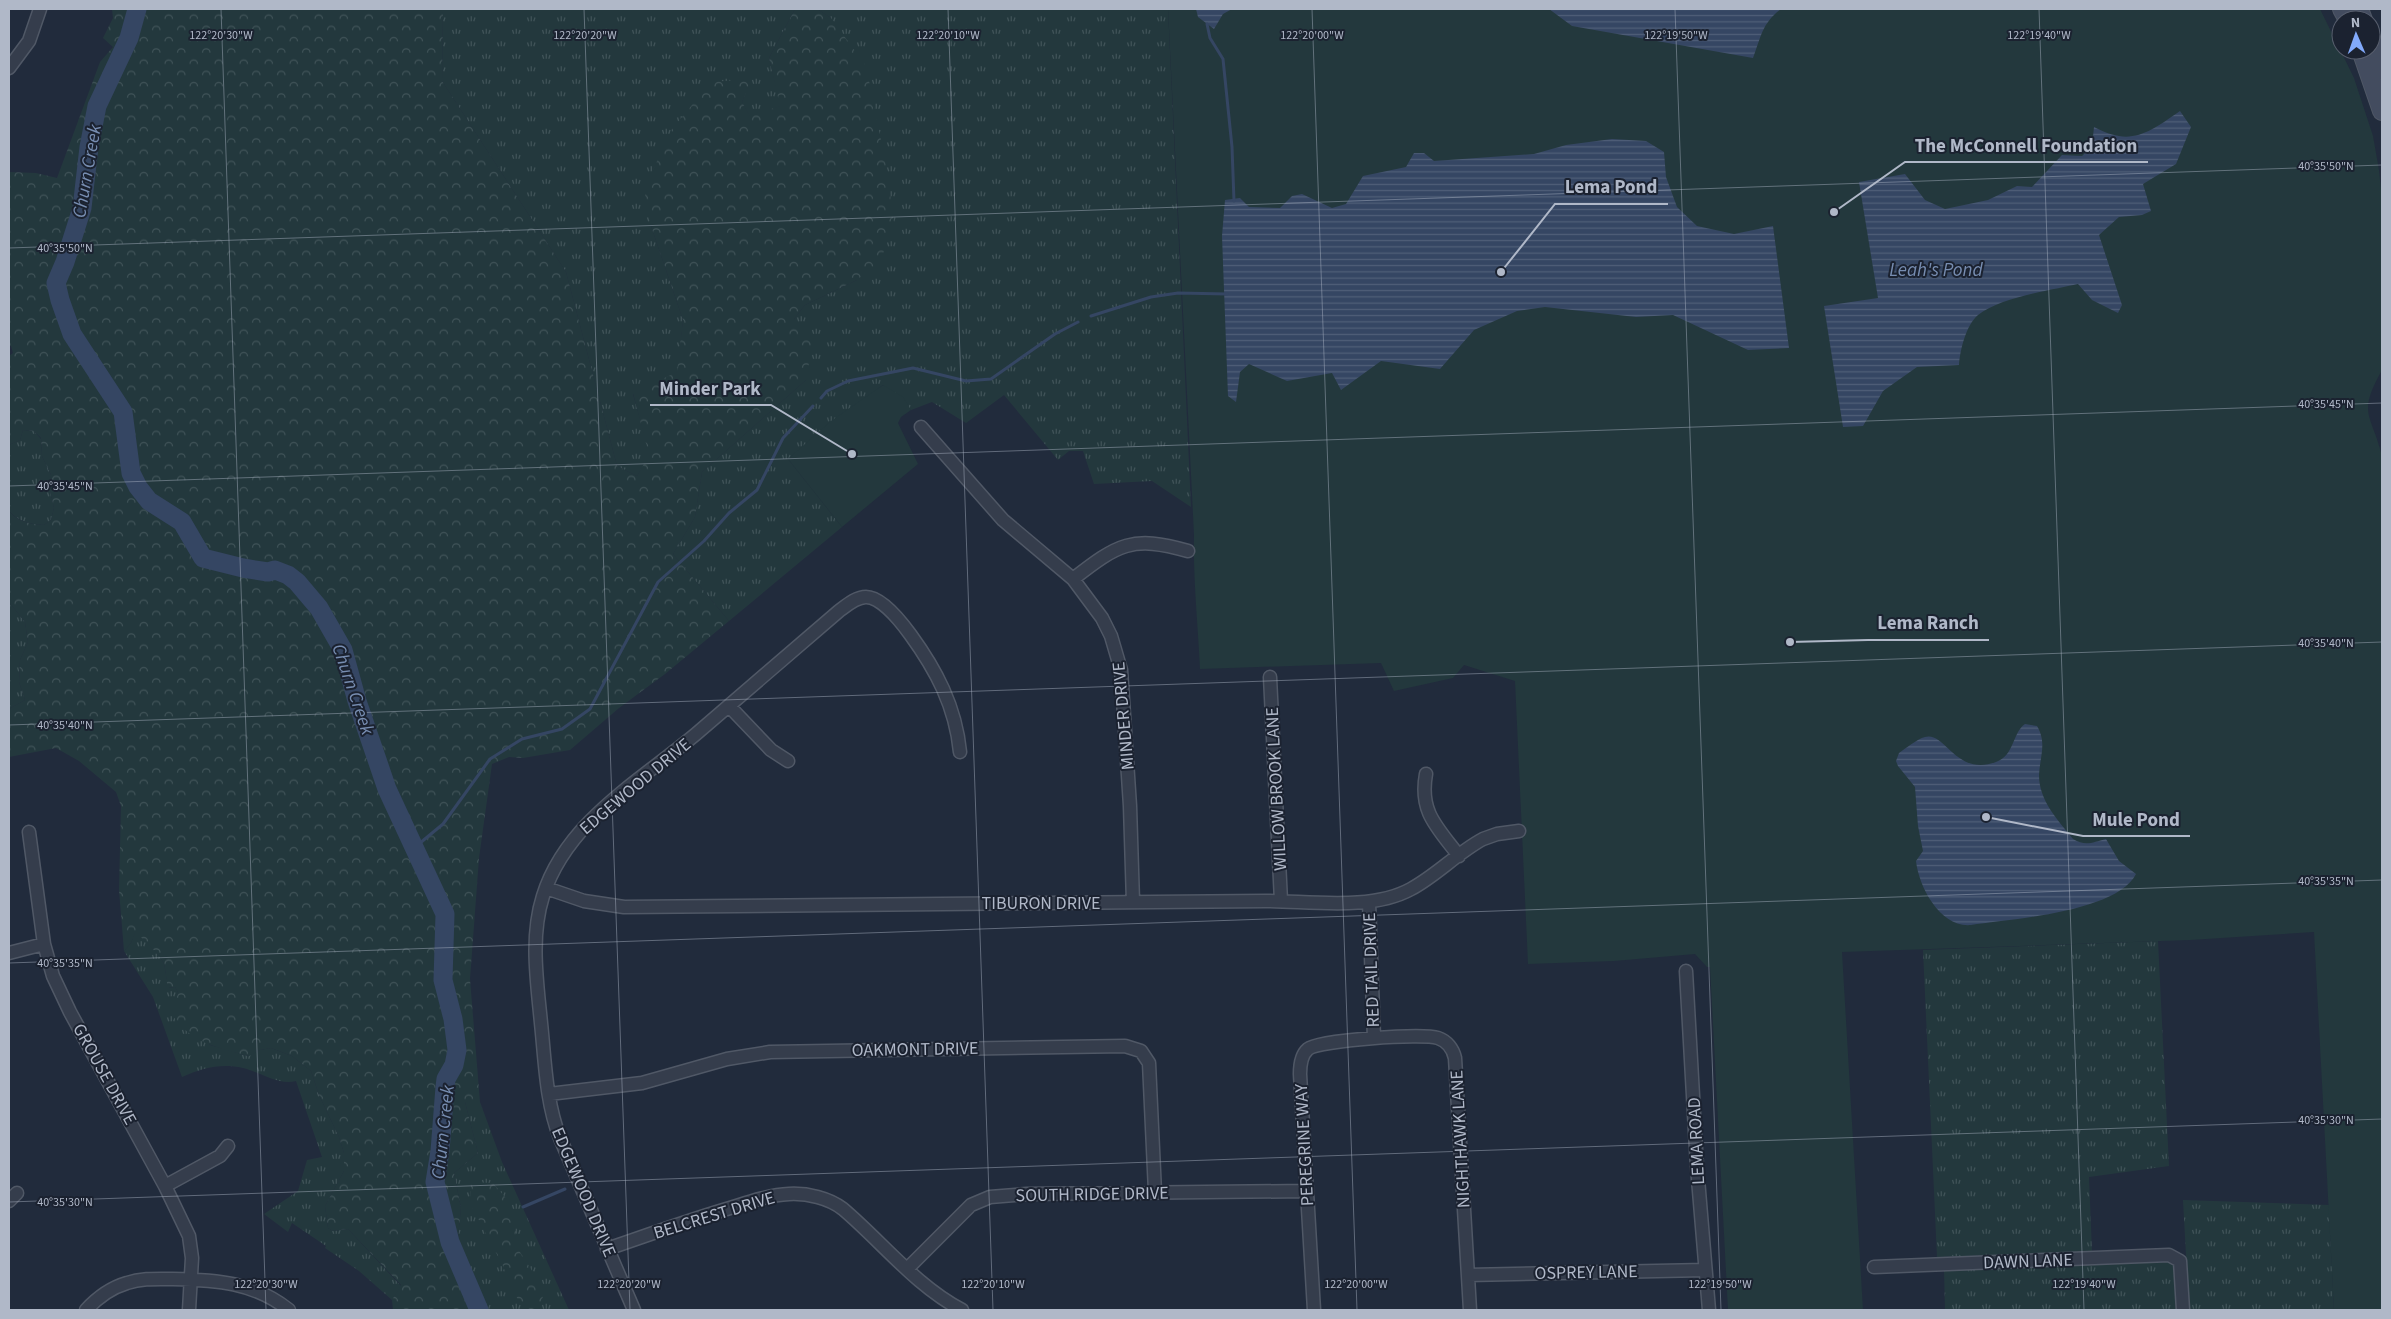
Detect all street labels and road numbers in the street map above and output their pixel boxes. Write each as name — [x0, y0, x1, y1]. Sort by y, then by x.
street label: MINDER DRIVE — [1106, 661, 1141, 771]
street label: WILLOW BROOK LANE — [1260, 706, 1293, 871]
street label: EDGEWOOD DRIVE — [574, 732, 696, 840]
street label: TIBURON DRIVE — [982, 891, 1100, 916]
street label: RED TAIL DRIVE — [1357, 912, 1386, 1028]
street label: GROUSE DRIVE — [66, 1019, 143, 1129]
street label: OAKMONT DRIVE — [851, 1036, 979, 1063]
street label: NIGHTHAWK LANE — [1444, 1069, 1477, 1209]
street label: PEREGRINE WAY — [1289, 1083, 1320, 1207]
street label: LEMA ROAD — [1682, 1097, 1711, 1185]
street label: EDGEWOOD DRIVE — [545, 1124, 622, 1261]
street label: SOUTH RIDGE DRIVE — [1015, 1181, 1169, 1208]
street label: BELCREST DRIVE — [650, 1185, 778, 1246]
street label: DAWN LANE — [1983, 1247, 2073, 1276]
street label: OSPREY LANE — [1534, 1259, 1638, 1286]

